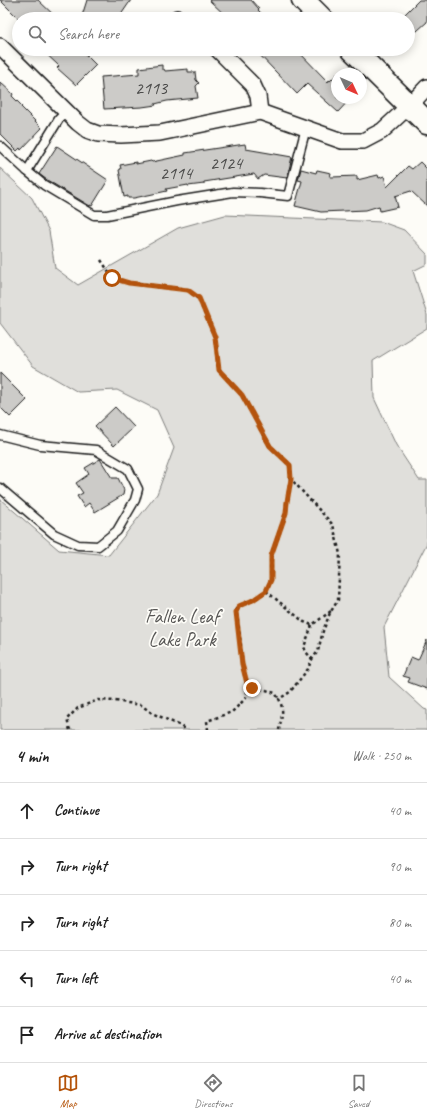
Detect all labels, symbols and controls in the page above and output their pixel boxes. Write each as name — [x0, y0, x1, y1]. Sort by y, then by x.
search box — [12, 12, 415, 56]
icon: search — [26, 23, 48, 45]
text: Search here — [58, 25, 119, 44]
north arrow — [331, 68, 367, 104]
house number: 2113 — [135, 77, 169, 99]
house number: 2124 — [210, 152, 244, 174]
house number: 2114 — [160, 162, 194, 184]
route start — [103, 269, 121, 287]
park label: Fallen Leaf Lake Park — [145, 604, 223, 652]
route end — [243, 679, 261, 697]
text: 4 min — [16, 746, 49, 767]
text: Walk · 250 m — [352, 748, 411, 764]
icon: ahead — [16, 800, 38, 822]
text: Continue — [54, 801, 99, 820]
text: 40 m — [389, 803, 411, 819]
icon: right — [16, 856, 38, 878]
text: Turn right — [54, 857, 107, 876]
text: 90 m — [389, 859, 411, 875]
icon: right — [16, 912, 38, 934]
text: Turn right — [54, 913, 107, 932]
text: 80 m — [389, 915, 411, 931]
icon: left — [16, 968, 38, 990]
text: Turn left — [54, 969, 97, 988]
text: 40 m — [389, 971, 411, 987]
icon: arrive — [16, 1024, 38, 1046]
text: Arrive at destination — [54, 1025, 161, 1044]
tab: Map — [57, 1072, 79, 1110]
tab: Directions — [194, 1072, 233, 1110]
tab: Saved — [348, 1072, 370, 1110]

